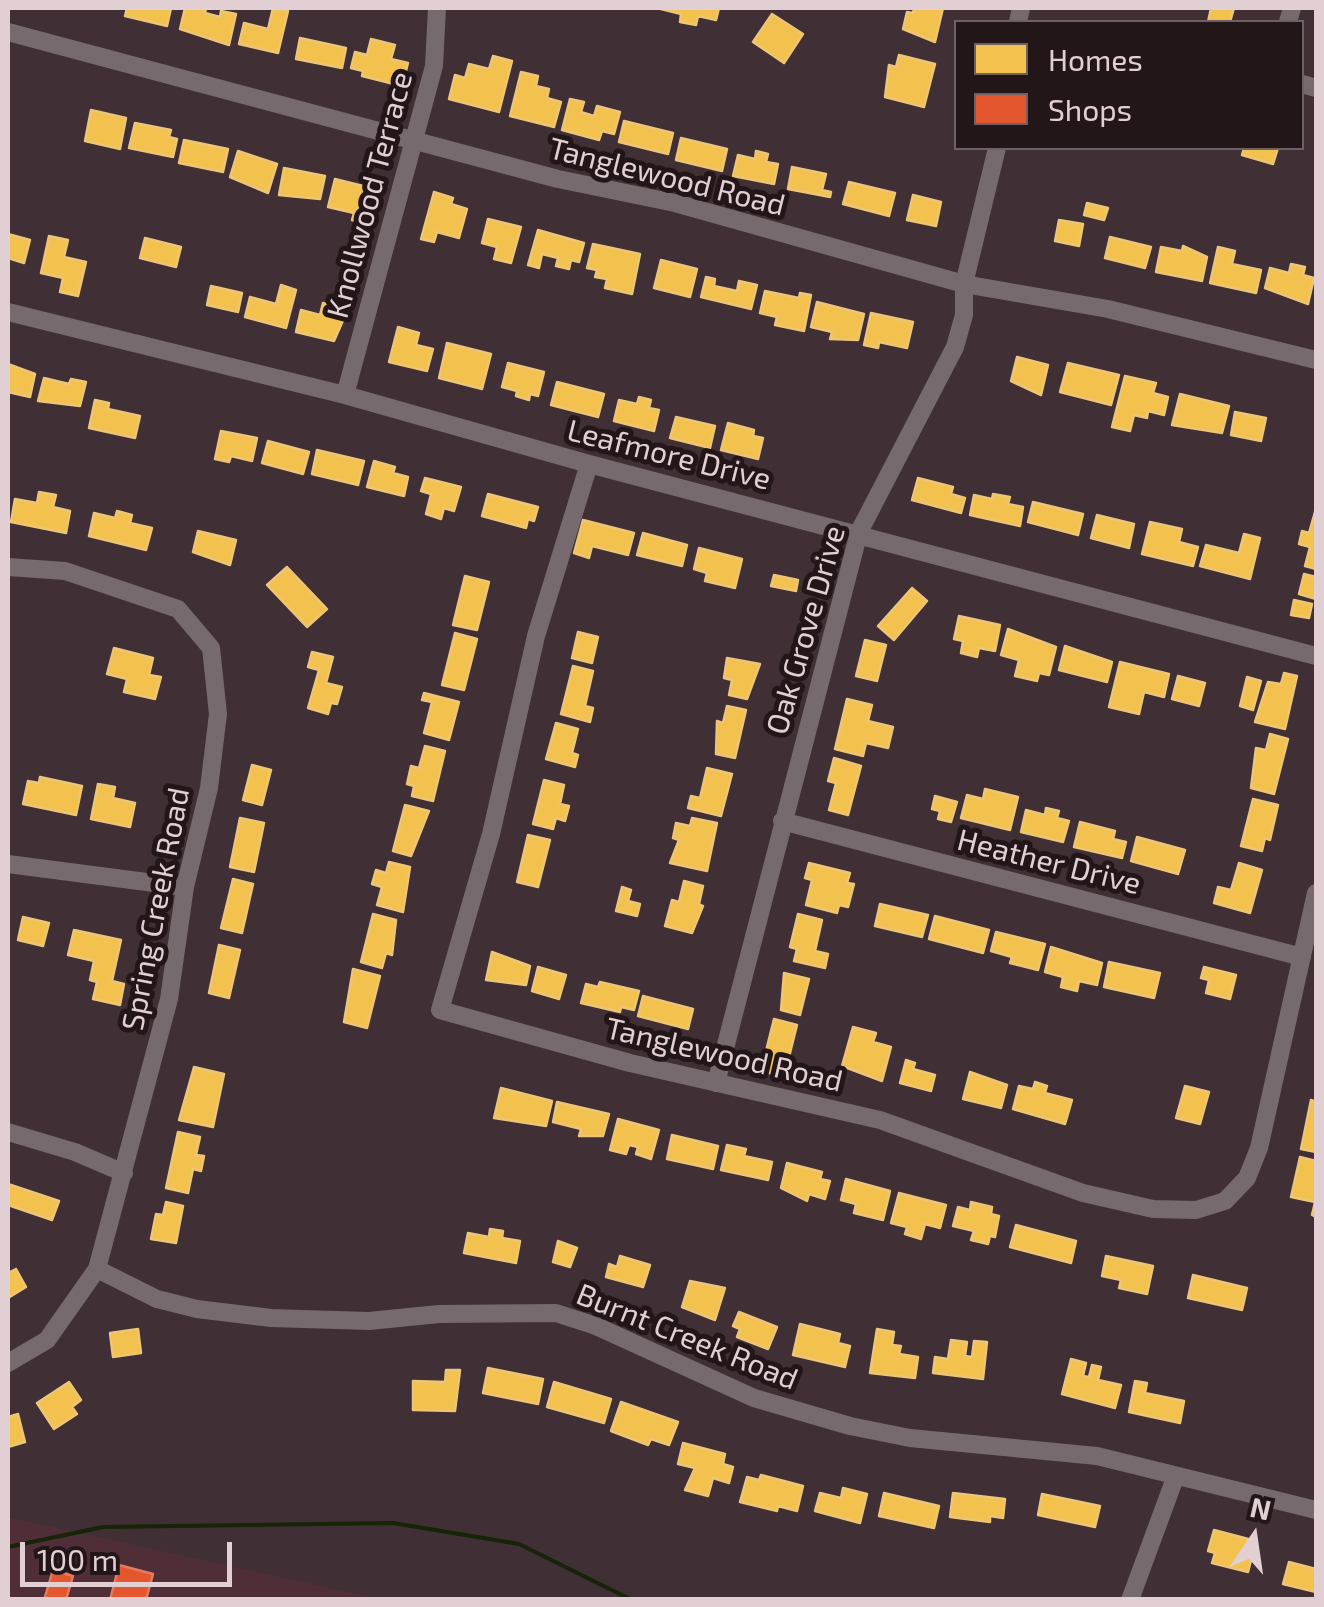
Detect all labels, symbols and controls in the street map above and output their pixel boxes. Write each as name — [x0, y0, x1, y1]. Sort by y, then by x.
legend — [954, 20, 1304, 150]
text: Homes — [1048, 41, 1143, 77]
street label: Knollwood Terrace — [320, 68, 420, 322]
text: Shops — [1048, 91, 1132, 127]
street label: Tanglewood Road — [545, 130, 789, 224]
street label: Leafmore Drive — [564, 412, 774, 498]
street label: Oak Grove Drive — [759, 521, 853, 739]
street label: Spring Creek Road — [115, 785, 197, 1033]
street label: Heather Drive — [954, 822, 1144, 902]
street label: Tanglewood Road — [602, 1010, 846, 1100]
street label: Burnt Creek Road — [571, 1276, 803, 1398]
north arrow — [1204, 1487, 1304, 1587]
text: N — [1247, 1489, 1274, 1527]
scale bar — [25, 1522, 238, 1584]
text: 100 m — [37, 1541, 118, 1577]

